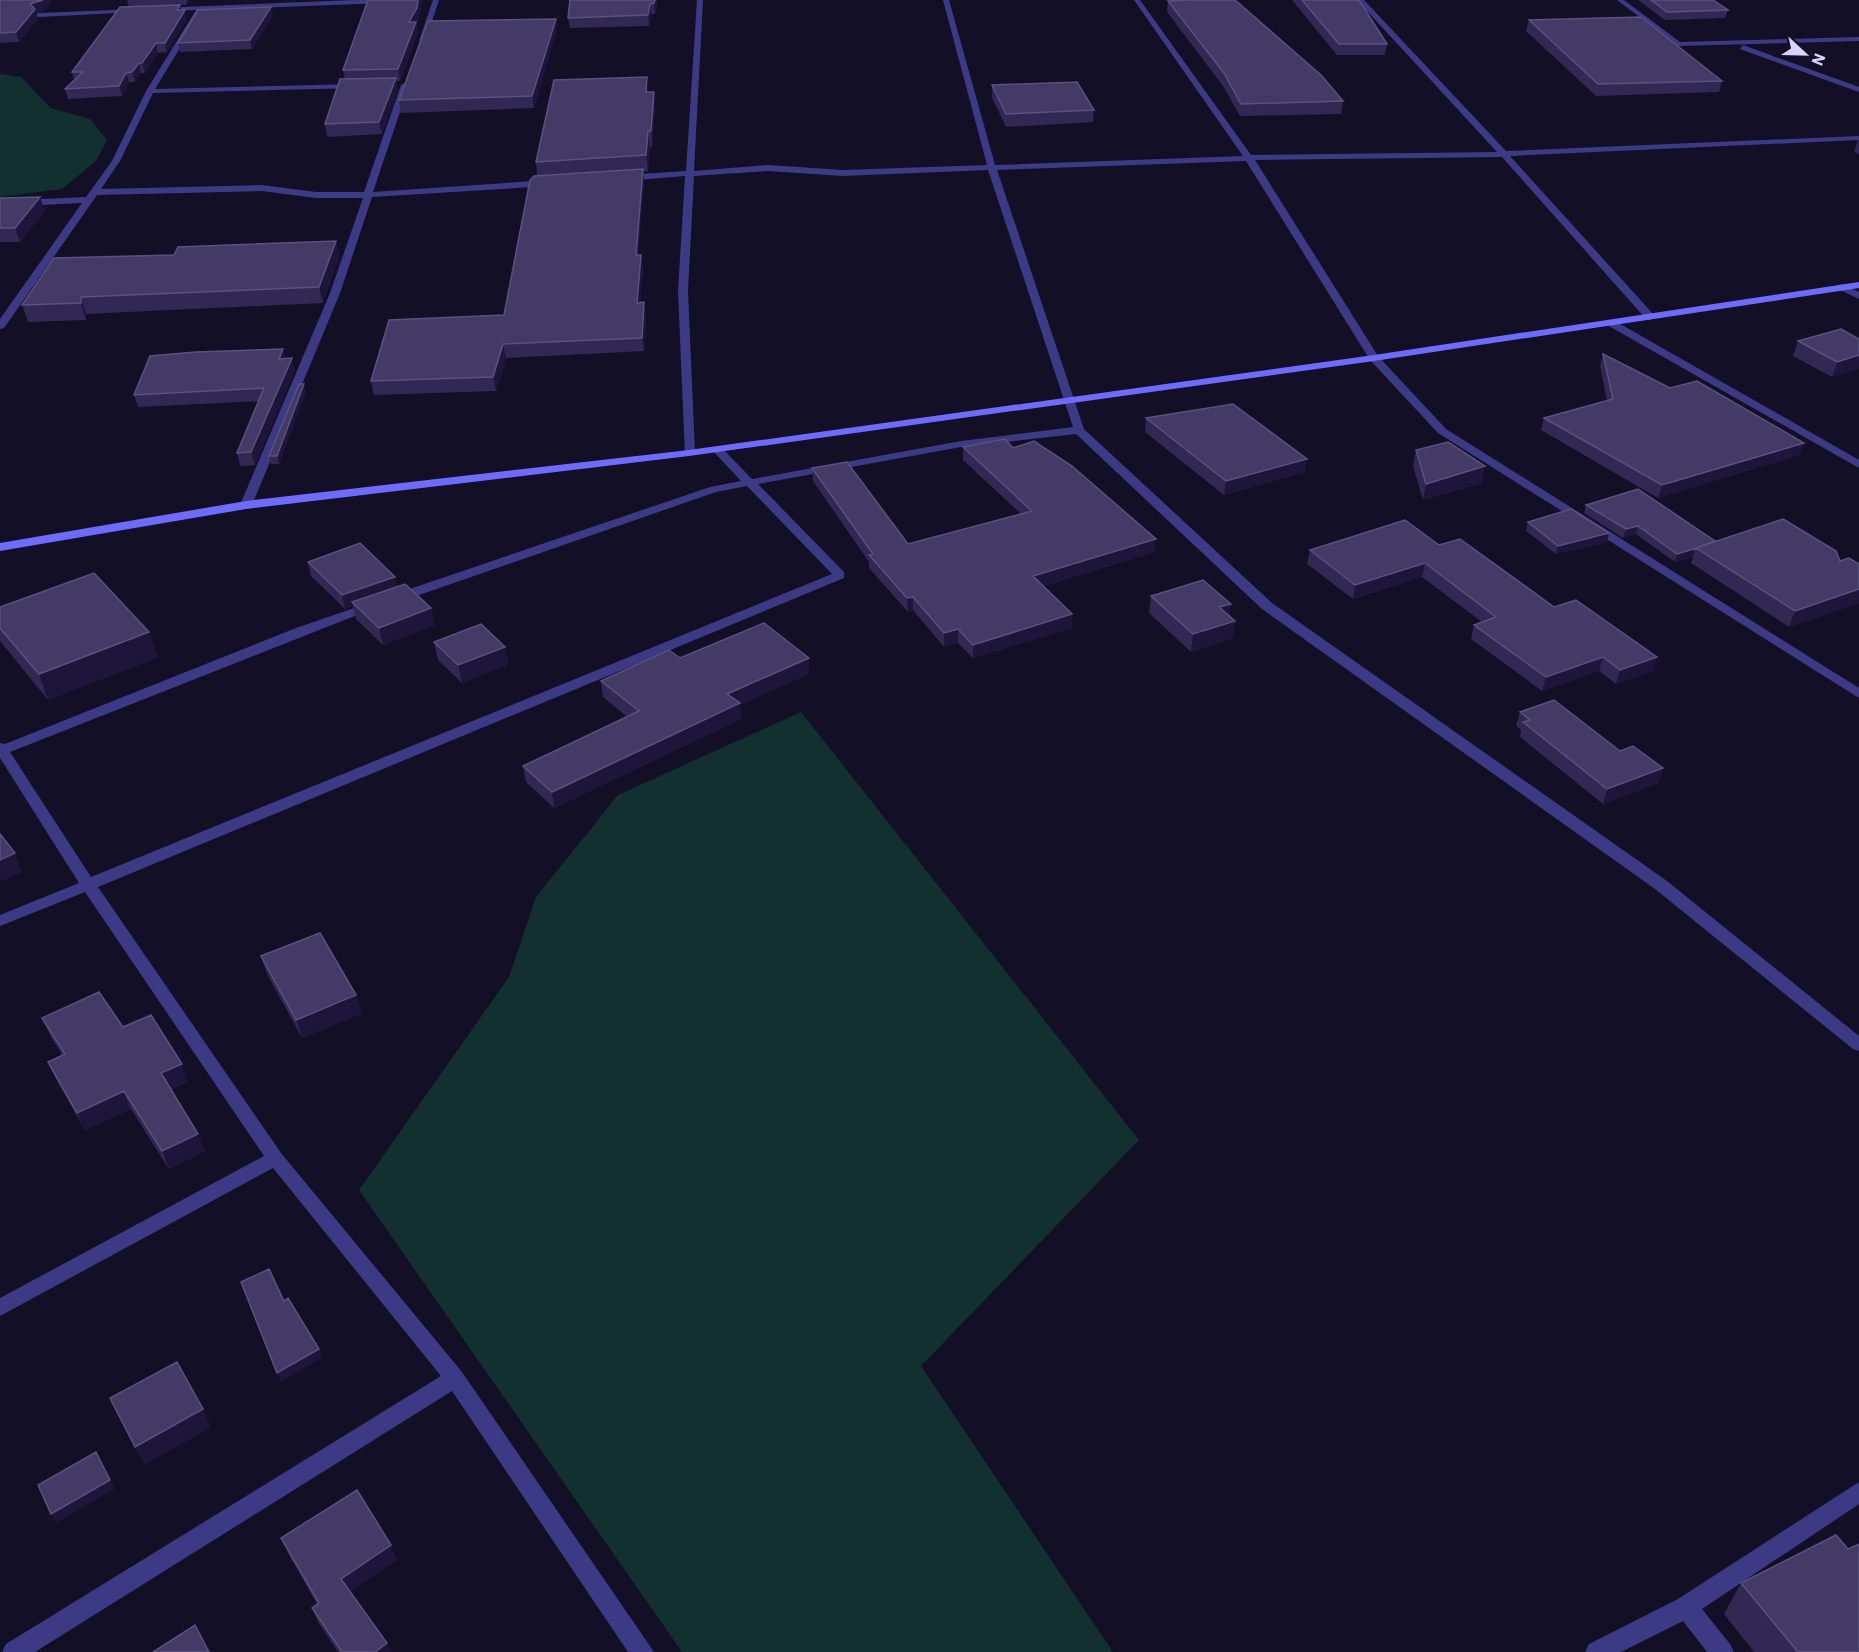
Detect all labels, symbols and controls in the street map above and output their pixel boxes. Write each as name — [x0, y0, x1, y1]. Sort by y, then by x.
north arrow — [1775, 24, 1835, 84]
text: N — [1807, 50, 1830, 69]

